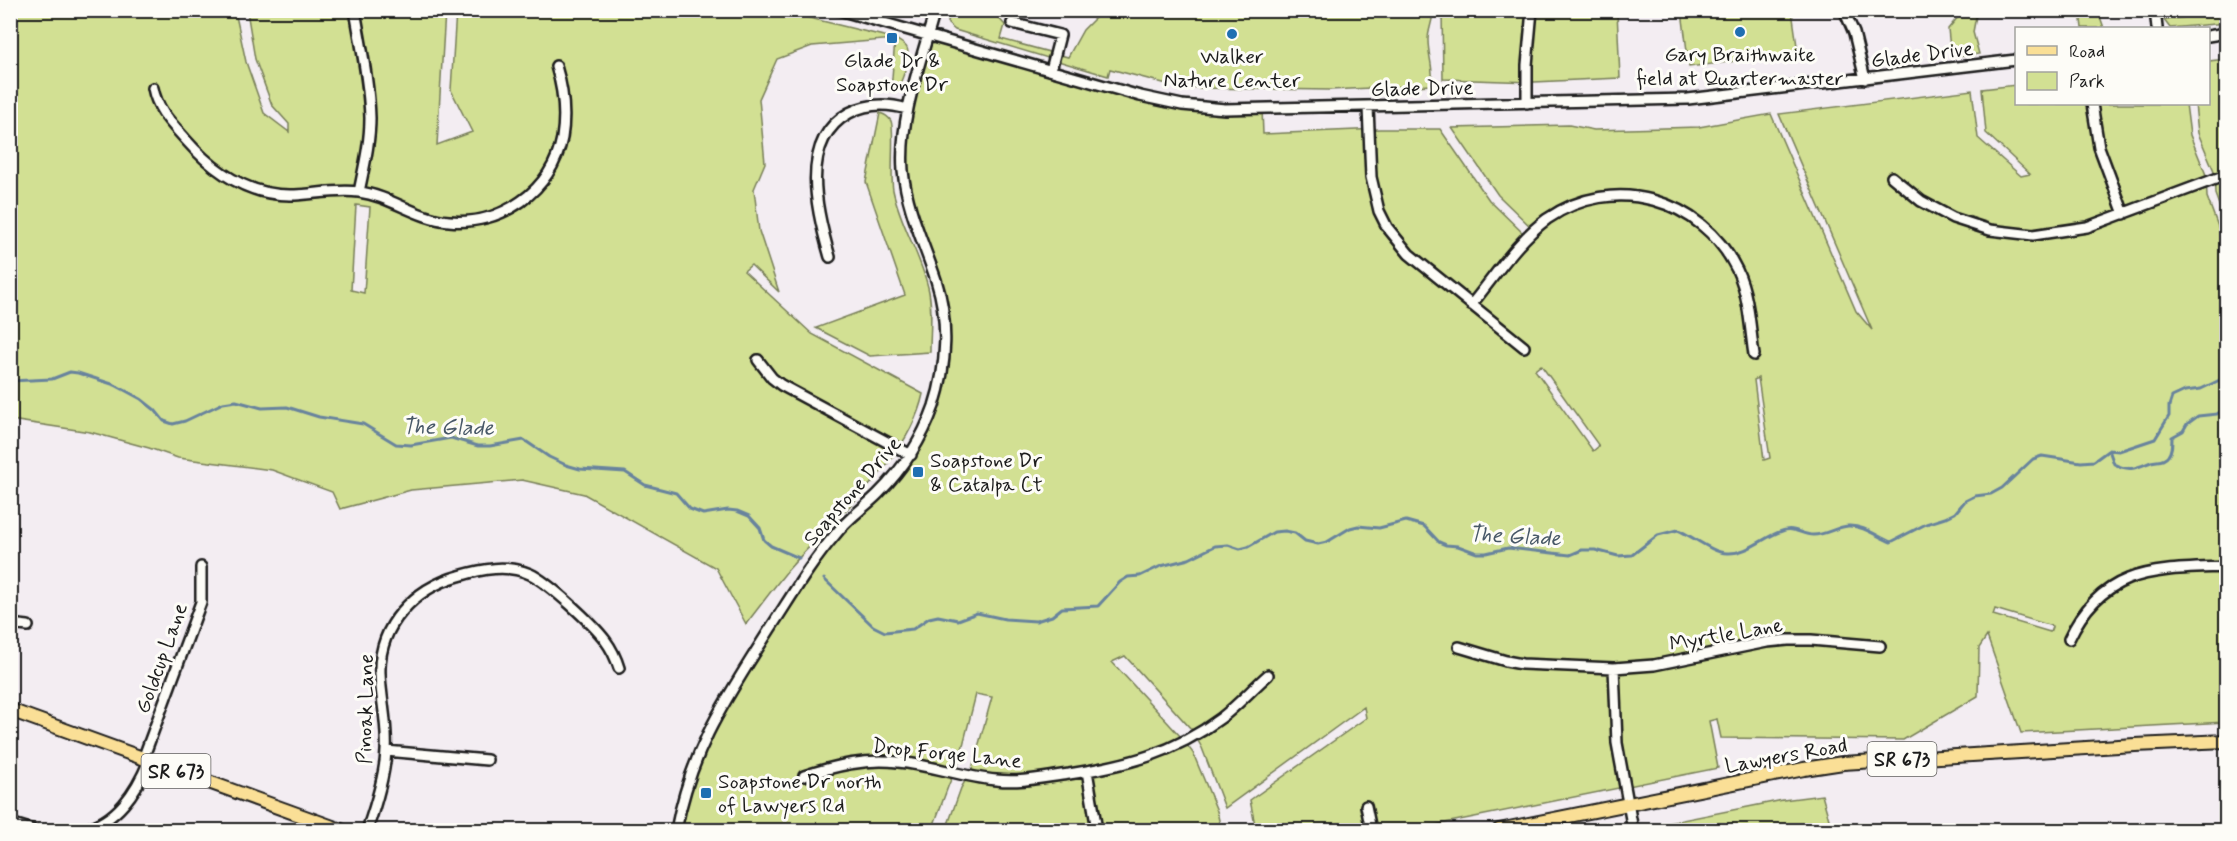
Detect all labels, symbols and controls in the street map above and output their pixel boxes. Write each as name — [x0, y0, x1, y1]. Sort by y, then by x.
marker: Gary Braithwaite field at Quartermaster — [1733, 25, 1747, 39]
marker: Walker Nature Center — [1225, 27, 1239, 41]
legend — [2015, 27, 2210, 105]
marker: Glade Dr & Soapstone Dr — [885, 31, 899, 45]
street label: Glade Drive — [1869, 35, 1975, 75]
text: Road — [2069, 40, 2105, 64]
place label: Gary Braithwaite field at Quartermaster — [1636, 41, 1844, 93]
place label: Walker Nature Center — [1163, 43, 1301, 95]
place label: Glade Dr & Soapstone Dr — [836, 47, 948, 99]
text: Park — [2069, 70, 2105, 94]
street label: Glade Drive — [1370, 74, 1474, 104]
water label: The Glade — [402, 413, 495, 443]
street label: Soapstone Drive — [797, 431, 908, 552]
place label: Soapstone Dr & Catalpa Ct — [930, 447, 1043, 499]
marker: Soapstone Dr & Catalpa Ct — [911, 465, 925, 479]
water label: The Glade — [1468, 521, 1562, 553]
street label: Goldcup Lane — [129, 599, 195, 717]
street label: Myrtle Lane — [1667, 611, 1785, 659]
street label: Pinoak Lane — [351, 654, 381, 764]
street label: Lawyers Road — [1723, 731, 1850, 781]
street label: Drop Forge Lane — [871, 732, 1023, 776]
road number: SR 673 — [1868, 742, 1936, 776]
road number: SR 673 — [142, 754, 210, 788]
place label: Soapstone Dr north of Lawyers Rd — [718, 768, 882, 820]
marker: Soapstone Dr north of Lawyers Rd — [699, 786, 713, 800]

